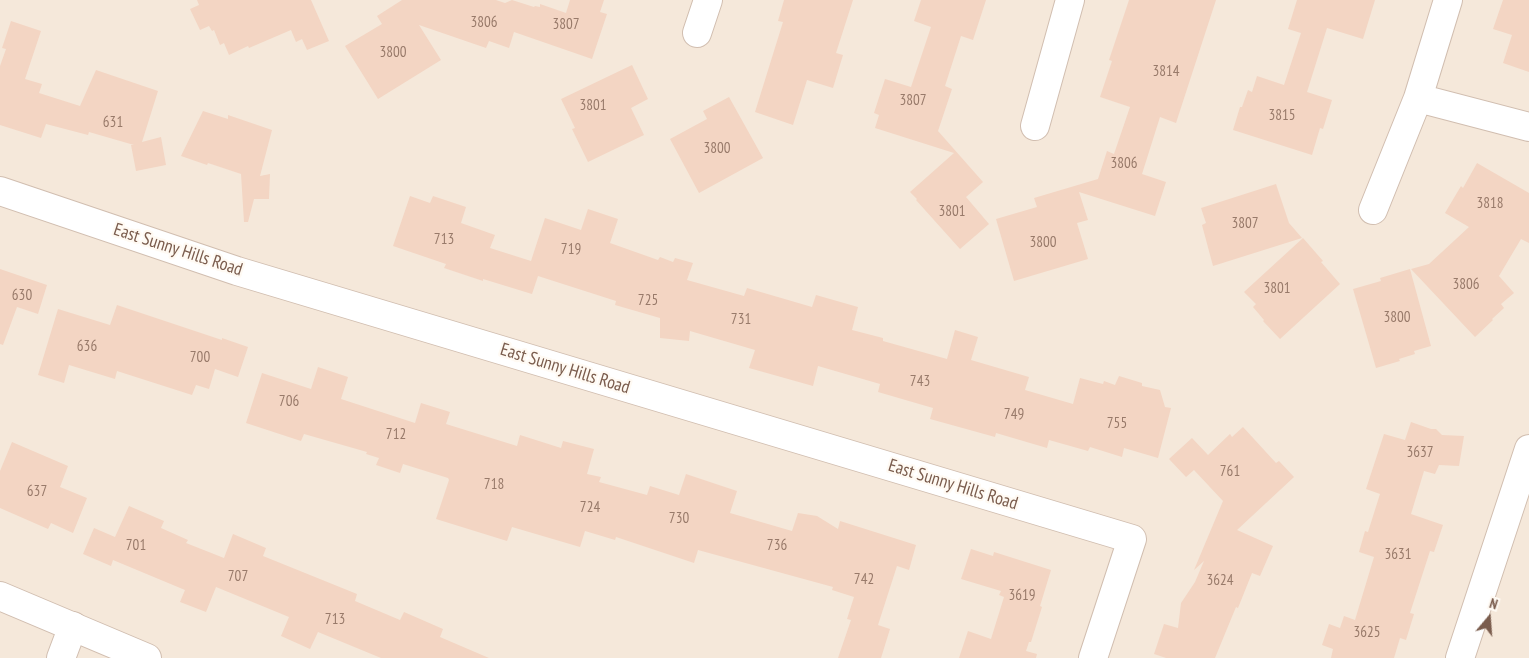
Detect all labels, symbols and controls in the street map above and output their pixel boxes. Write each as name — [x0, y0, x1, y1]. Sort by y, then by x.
house number: 3806 — [471, 14, 497, 32]
house number: 3807 — [553, 16, 579, 34]
house number: 3800 — [380, 44, 406, 62]
house number: 3814 — [1153, 63, 1179, 81]
house number: 3807 — [900, 92, 926, 110]
house number: 3801 — [580, 97, 606, 115]
house number: 3815 — [1269, 107, 1295, 125]
house number: 631 — [103, 114, 123, 132]
house number: 3800 — [704, 140, 730, 158]
house number: 3806 — [1111, 155, 1137, 173]
house number: 3818 — [1477, 195, 1503, 213]
house number: 3801 — [939, 203, 965, 221]
house number: 3807 — [1232, 215, 1258, 233]
street label: East Sunny Hills Road — [111, 219, 245, 281]
house number: 713 — [434, 231, 454, 249]
house number: 3800 — [1030, 234, 1056, 252]
house number: 719 — [561, 241, 581, 259]
house number: 3806 — [1453, 276, 1479, 294]
house number: 3801 — [1264, 280, 1290, 298]
house number: 630 — [12, 287, 32, 305]
house number: 725 — [638, 292, 658, 310]
house number: 3800 — [1384, 309, 1410, 327]
house number: 731 — [731, 311, 751, 329]
house number: 636 — [77, 338, 97, 356]
street label: East Sunny Hills Road — [498, 339, 632, 399]
house number: 700 — [190, 349, 210, 367]
house number: 743 — [910, 373, 930, 391]
house number: 706 — [279, 393, 299, 411]
house number: 749 — [1004, 406, 1024, 424]
house number: 755 — [1107, 415, 1127, 433]
house number: 712 — [386, 426, 406, 444]
house number: 3637 — [1407, 444, 1433, 462]
street label: East Sunny Hills Road — [886, 455, 1020, 515]
house number: 761 — [1220, 463, 1240, 481]
house number: 718 — [484, 476, 504, 494]
house number: 637 — [27, 483, 47, 501]
house number: 724 — [580, 499, 600, 517]
house number: 730 — [669, 510, 689, 528]
house number: 701 — [126, 537, 146, 555]
house number: 736 — [767, 537, 787, 555]
house number: 3631 — [1385, 546, 1411, 564]
house number: 707 — [228, 568, 248, 586]
house number: 742 — [854, 571, 874, 589]
house number: 3624 — [1207, 572, 1233, 590]
house number: 3619 — [1009, 587, 1035, 605]
north arrow — [1464, 593, 1514, 643]
text: N — [1487, 594, 1500, 613]
house number: 713 — [325, 611, 345, 629]
house number: 3625 — [1354, 624, 1380, 642]

